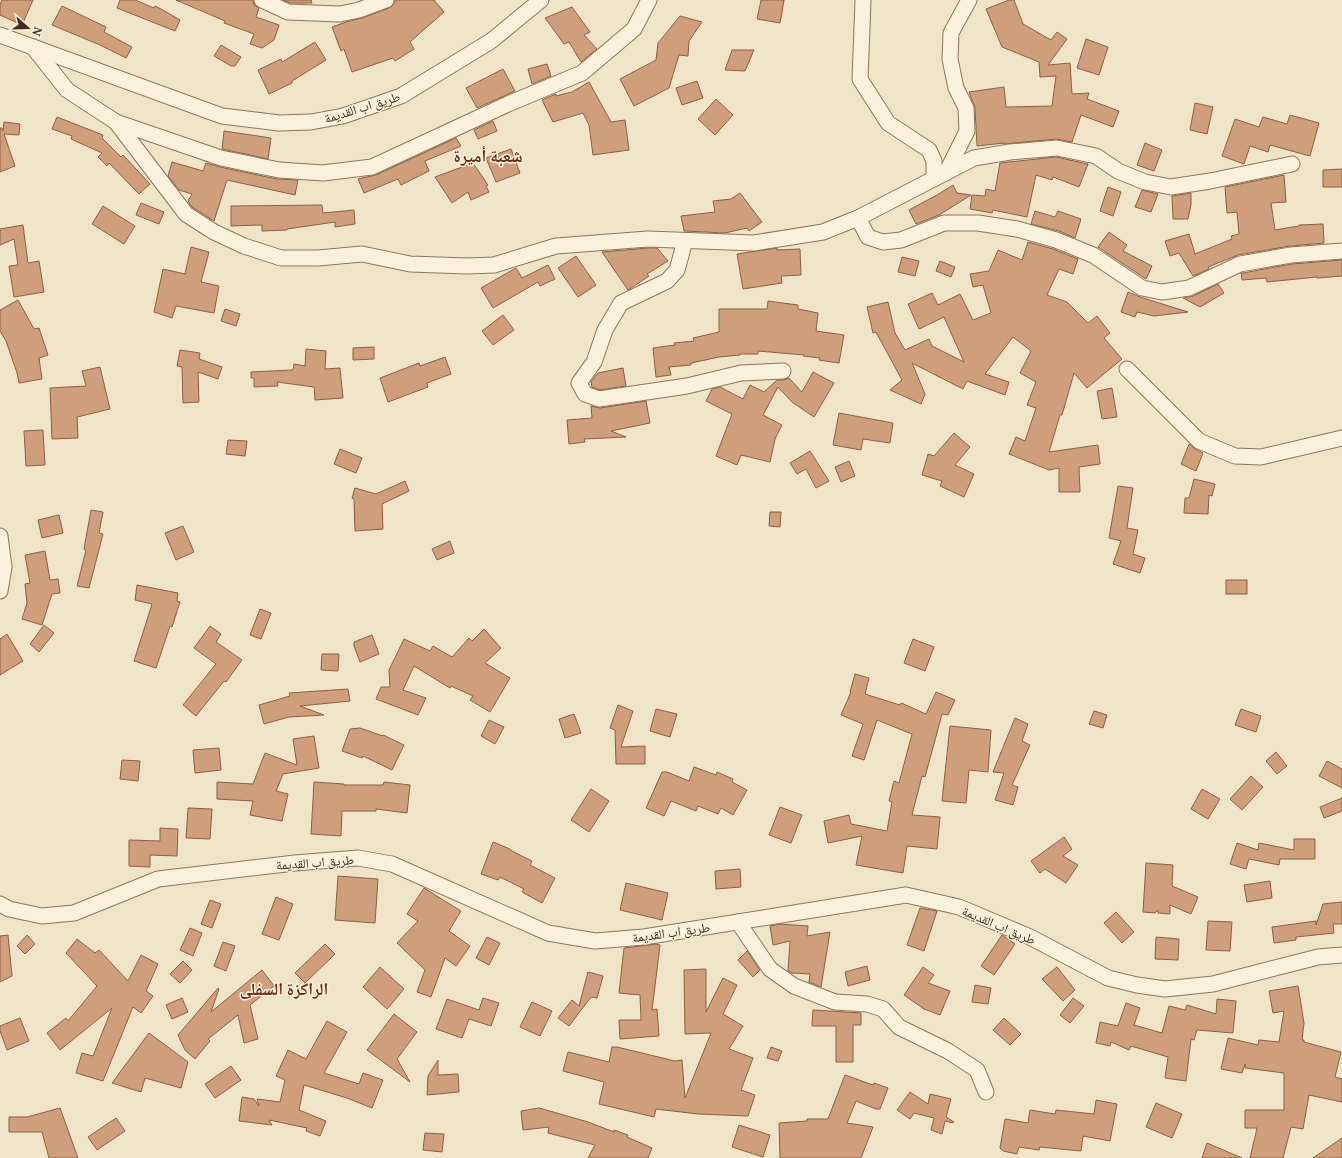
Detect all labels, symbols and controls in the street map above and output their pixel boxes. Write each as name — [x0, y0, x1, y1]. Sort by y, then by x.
north arrow — [8, 8, 48, 48]
text: N — [25, 24, 46, 39]
street label: طريق اب القديمة — [322, 87, 403, 131]
district label: شعبة أميرة — [453, 144, 523, 173]
street label: طريق اب القديمة — [275, 850, 355, 878]
street label: طريق اب القديمة — [958, 901, 1039, 952]
street label: طريق اب القديمة — [631, 918, 712, 950]
district label: الراكزة السفلى — [240, 977, 328, 1006]

